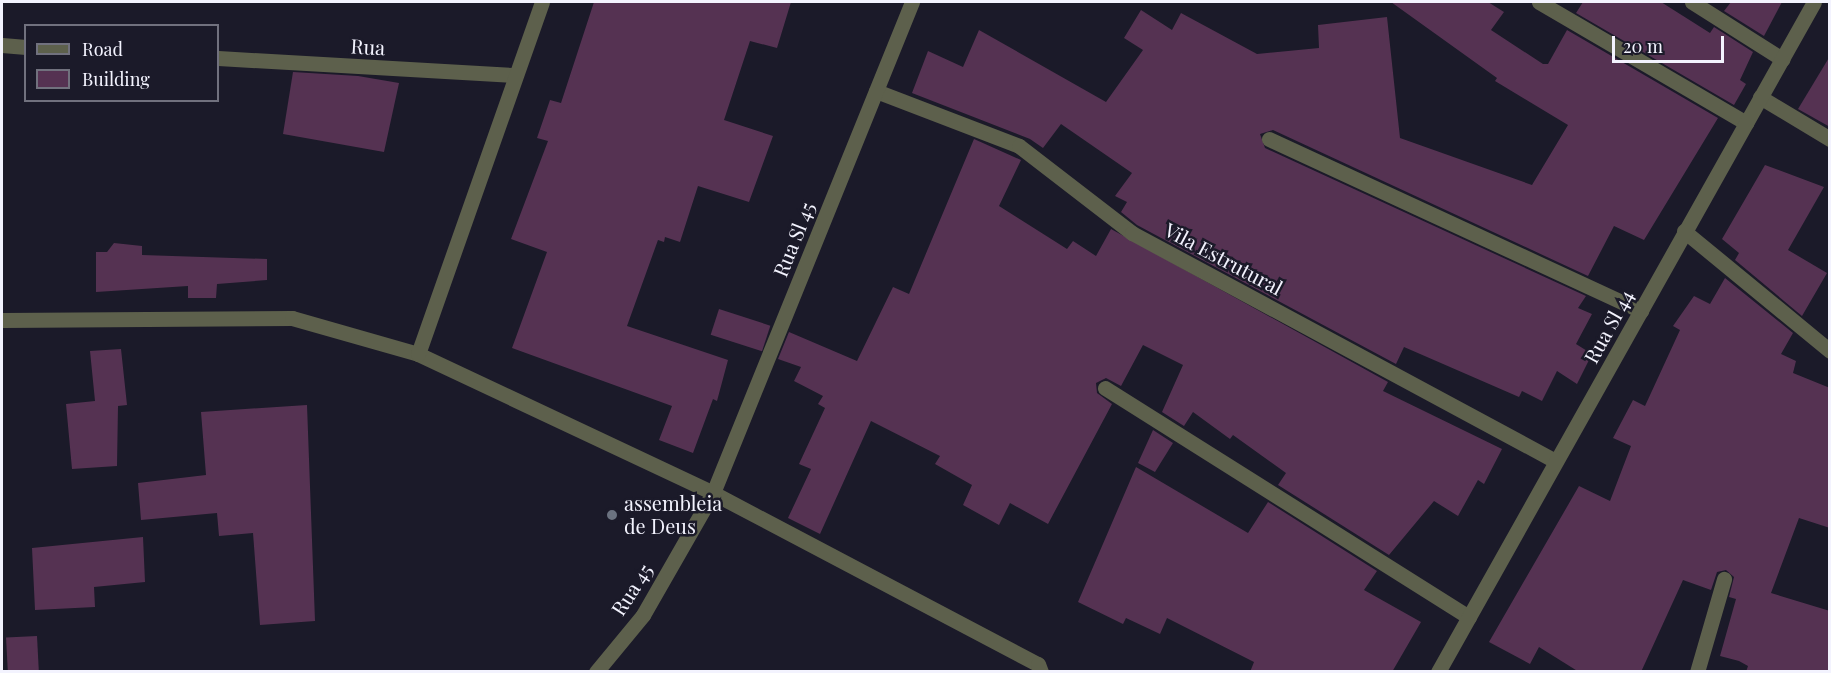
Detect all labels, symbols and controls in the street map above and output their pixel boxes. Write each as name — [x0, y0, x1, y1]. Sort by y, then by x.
legend — [24, 24, 219, 102]
scale bar — [1615, 24, 1728, 62]
street label: Rua — [350, 33, 386, 59]
text: 20 m — [1623, 34, 1663, 58]
text: Road — [82, 37, 123, 61]
text: Building — [82, 67, 150, 91]
street label: Rua Sl 45 — [767, 198, 819, 280]
street label: Vila Estrutural — [1161, 217, 1287, 299]
street label: Rua Sl 44 — [1578, 285, 1638, 367]
place label: assembleia de Deus — [624, 491, 722, 538]
marker: assembleia de Deus — [605, 508, 619, 522]
street label: Rua 45 — [605, 558, 657, 620]

